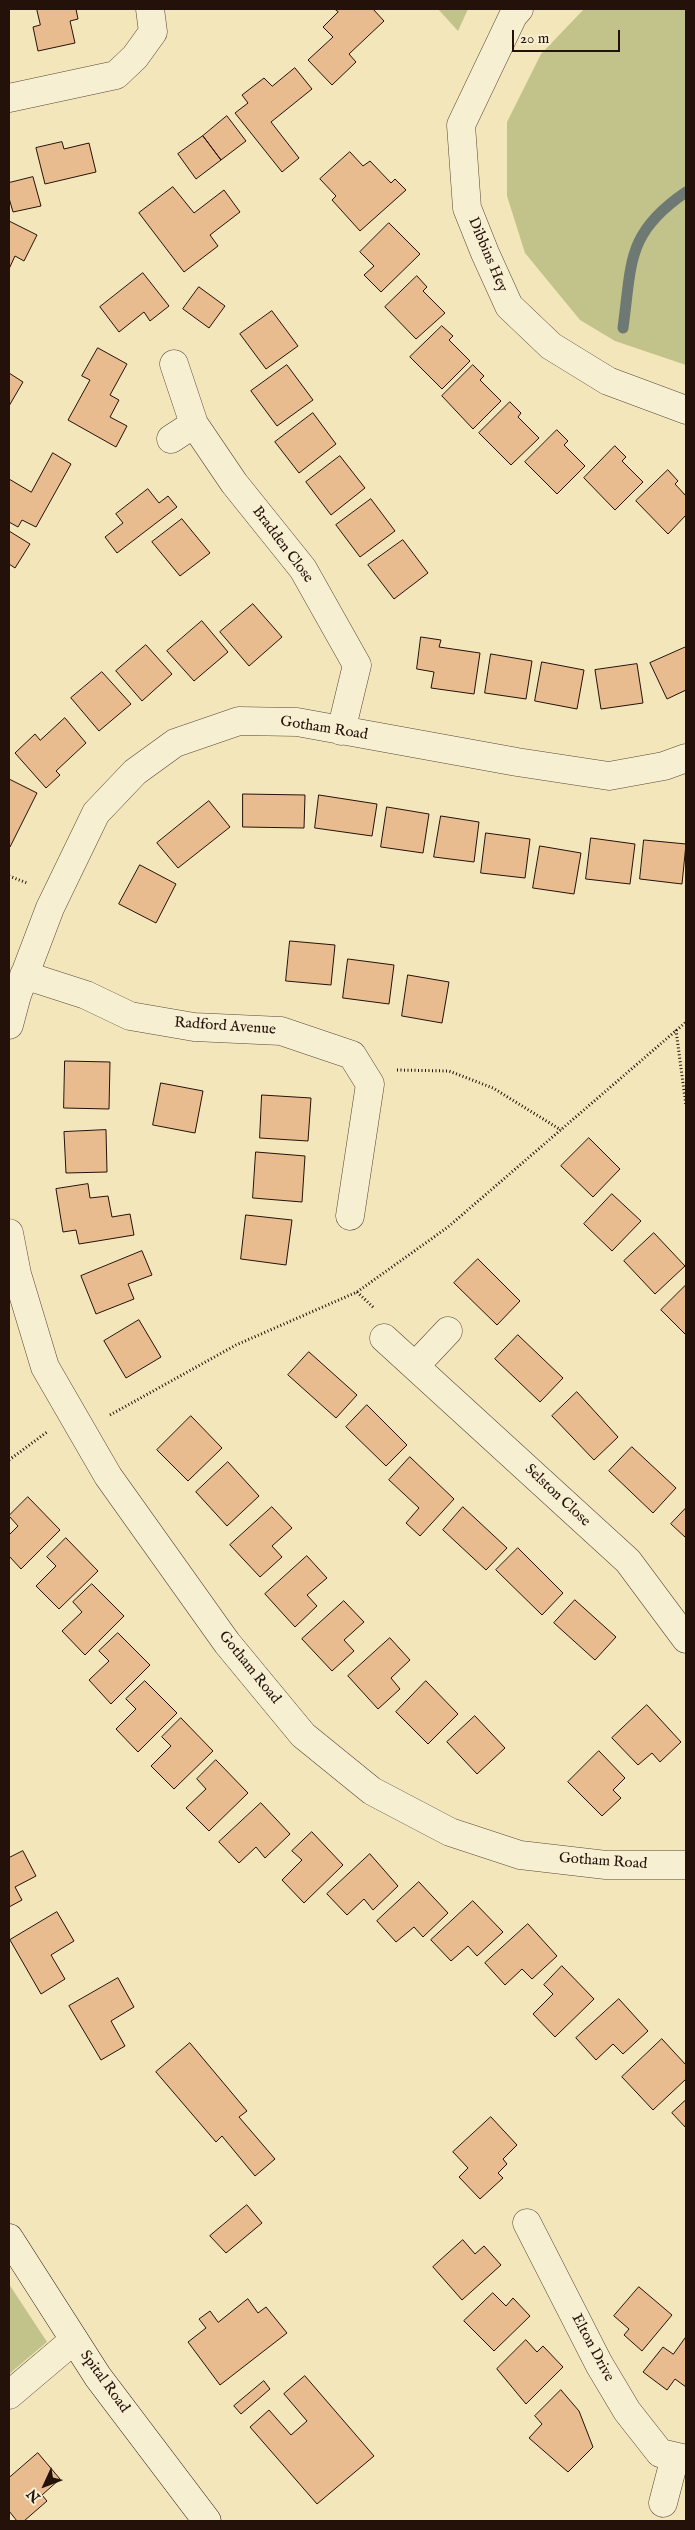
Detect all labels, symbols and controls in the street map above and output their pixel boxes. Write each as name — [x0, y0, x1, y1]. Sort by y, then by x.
scale bar — [515, 20, 622, 52]
text: 20 m — [520, 29, 549, 48]
street label: Dibbins Hey — [463, 215, 511, 295]
street label: Bradden Close — [247, 503, 317, 587]
street label: Gotham Road — [279, 713, 369, 745]
street label: Radford Avenue — [174, 1014, 276, 1040]
street label: Selston Close — [520, 1461, 594, 1531]
street label: Gotham Road — [214, 1628, 284, 1708]
street label: Gotham Road — [558, 1850, 648, 1874]
street label: Elton Drive — [567, 2311, 617, 2385]
street label: Spital Road — [75, 2347, 133, 2417]
north arrow — [20, 2460, 70, 2510]
text: N — [23, 2485, 45, 2506]

